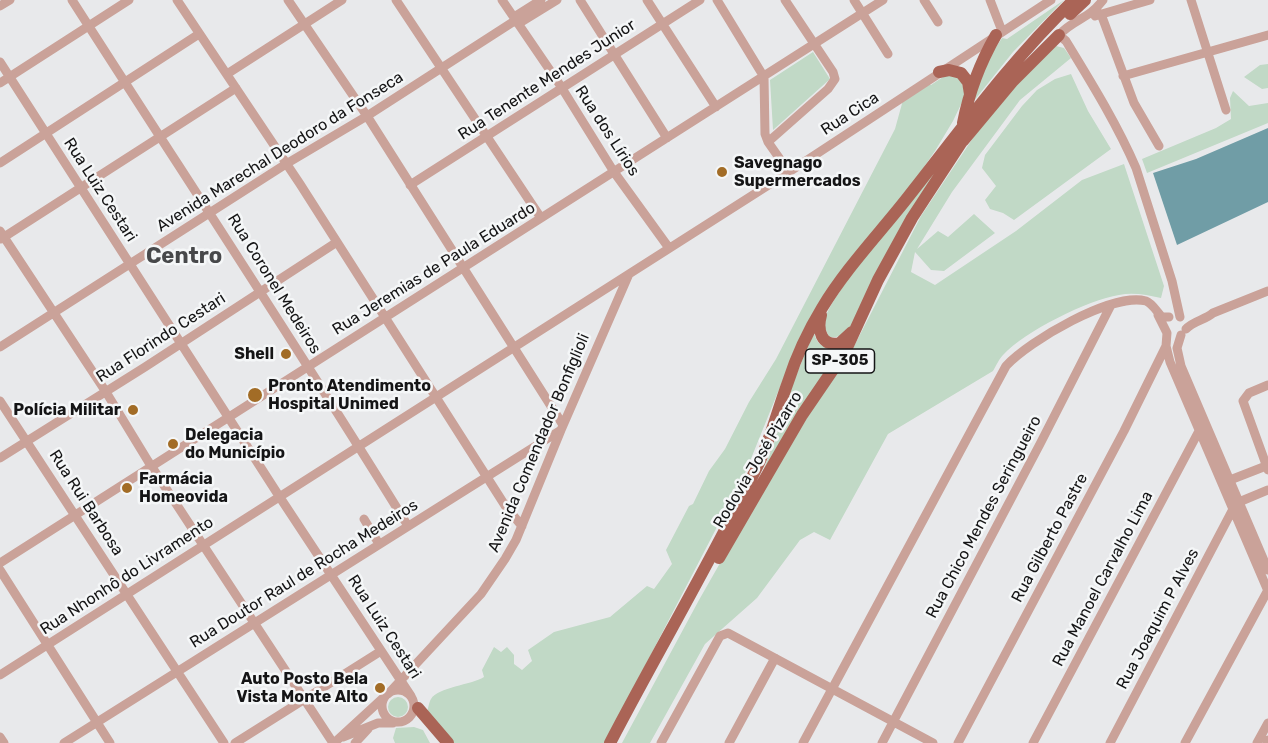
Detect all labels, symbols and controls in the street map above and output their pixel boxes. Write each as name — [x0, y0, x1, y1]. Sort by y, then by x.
street label: Rua Tenente Mendes Junior — [455, 15, 639, 145]
street label: Avenida Marechal Deodoro da Fonseca — [153, 68, 407, 236]
street label: Rua dos Lírios — [571, 82, 643, 180]
street label: Rua Cica — [817, 88, 883, 140]
street label: Rua Luiz Cestari — [59, 134, 141, 246]
place label: Savegnago Supermercados — [734, 153, 861, 191]
marker: Savegnago Supermercados — [715, 165, 729, 179]
street label: Rua Jeremias de Paula Eduardo — [329, 198, 539, 340]
street label: Rua Coronel Medeiros — [223, 210, 325, 358]
district label: Centro — [146, 244, 222, 270]
street label: Rua Florindo Cestari — [93, 289, 229, 387]
street label: Avenida Comendador Bonfiglioli — [484, 331, 594, 555]
place label: Shell — [234, 344, 274, 364]
marker: Shell — [279, 347, 293, 361]
road number: SP-305 — [806, 349, 874, 373]
place label: Pronto Atendimento Hospital Unimed — [268, 376, 431, 414]
marker: Pronto Atendimento Hospital Unimed — [246, 386, 264, 404]
street label: Rodovia José Pizarro — [710, 388, 806, 532]
place label: Polícia Militar — [13, 400, 121, 420]
marker: Polícia Militar — [126, 403, 140, 417]
street label: Rua Chico Mendes Seringueiro — [922, 412, 1046, 622]
place label: Delegacia do Município — [185, 425, 285, 463]
marker: Delegacia do Município — [166, 437, 180, 451]
street label: Rua Rui Barbosa — [45, 447, 127, 559]
place label: Farmácia Homeovida — [139, 469, 228, 507]
street label: Rua Gilberto Pastre — [1008, 470, 1092, 606]
marker: Farmácia Homeovida — [120, 481, 134, 495]
street label: Rua Manoel Carvalho Lima — [1049, 488, 1157, 670]
street label: Rua Doutor Raul de Rocha Medeiros — [186, 496, 422, 652]
street label: Rua Nhonhô do Livramento — [37, 513, 217, 639]
street label: Rua Joaquim P Alves — [1113, 545, 1203, 693]
street label: Rua Luiz Cestari — [343, 571, 425, 683]
place label: Auto Posto Bela Vista Monte Alto — [236, 669, 368, 707]
marker: Auto Posto Bela Vista Monte Alto — [373, 681, 387, 695]

